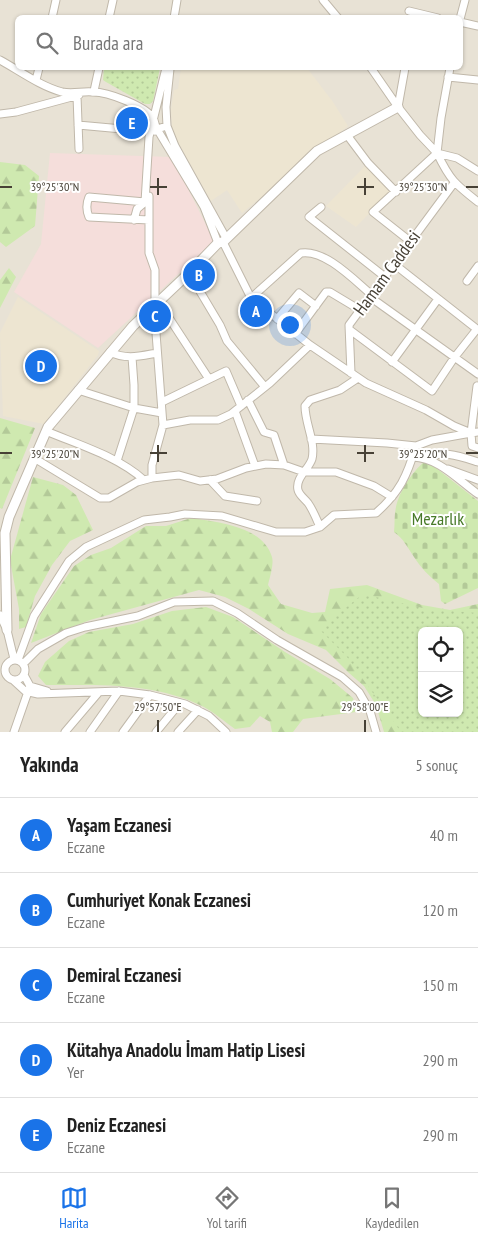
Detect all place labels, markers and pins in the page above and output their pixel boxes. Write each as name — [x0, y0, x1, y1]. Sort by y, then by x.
pin: E — [116, 104, 148, 142]
pin: B — [183, 256, 215, 294]
pin: A — [240, 292, 272, 330]
pin: C — [139, 297, 171, 335]
pin: D — [25, 347, 57, 385]

